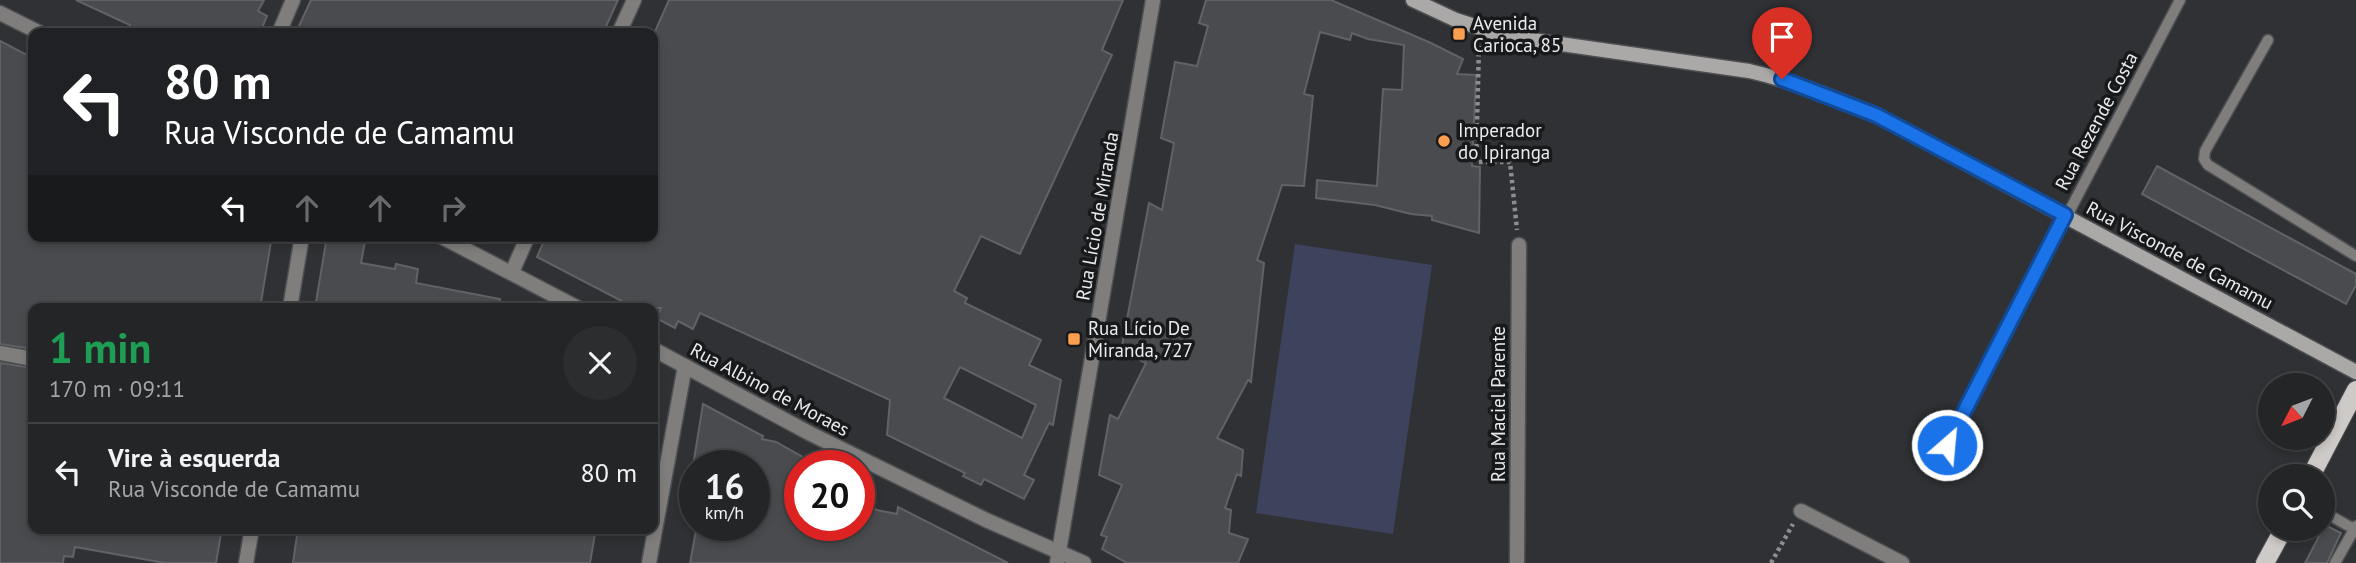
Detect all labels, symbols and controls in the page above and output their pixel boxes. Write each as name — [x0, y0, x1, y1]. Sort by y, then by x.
pin — [1752, 7, 1812, 79]
place label: Avenida Carioca, 85 — [1473, 11, 1561, 57]
icon: arrive — [1763, 18, 1801, 56]
marker: Avenida Carioca, 85 — [1451, 26, 1467, 42]
street label: Rua Rezende Costa — [2049, 48, 2143, 194]
text: 80 m — [164, 49, 271, 113]
icon: left — [49, 56, 140, 147]
text: Rua Visconde de Camamu — [164, 111, 515, 153]
place label: Imperador do Ipiranga — [1458, 118, 1550, 164]
street label: Rua Lício de Miranda — [1070, 130, 1124, 302]
marker: Imperador do Ipiranga — [1436, 133, 1452, 149]
icon: left — [215, 189, 253, 227]
icon: ahead — [288, 189, 326, 227]
icon: ahead — [361, 189, 399, 227]
icon: right — [434, 189, 472, 227]
street label: Rua Visconde de Camamu — [2082, 196, 2278, 314]
place label: Rua Lício De Miranda, 727 — [1088, 316, 1193, 362]
text: 1 min — [49, 320, 151, 375]
button: close — [563, 326, 637, 400]
street label: Rua Maciel Parente — [1486, 326, 1510, 482]
marker: Rua Lício De Miranda, 727 — [1066, 331, 1082, 347]
street label: Rua Albino de Moraes — [686, 337, 854, 441]
north arrow — [2258, 373, 2334, 450]
map controls — [2258, 373, 2335, 541]
text: 170 m · 09:11 — [49, 374, 185, 403]
position arrow — [1910, 408, 1984, 482]
text: Vire à esquerda — [108, 441, 280, 474]
speed limit sign: 20 — [784, 450, 875, 541]
icon: left — [49, 453, 87, 491]
text: 80 m — [581, 456, 637, 489]
text: 16 — [705, 463, 744, 509]
button: search — [2258, 464, 2335, 541]
text: Rua Visconde de Camamu — [108, 474, 360, 503]
text: km/h — [705, 501, 744, 524]

